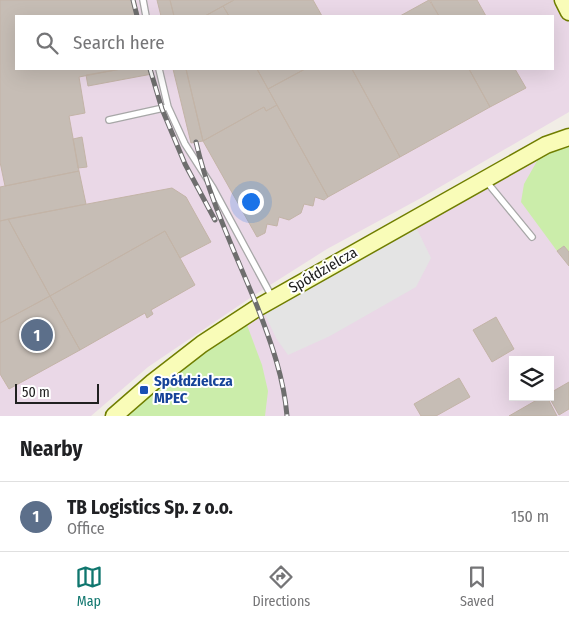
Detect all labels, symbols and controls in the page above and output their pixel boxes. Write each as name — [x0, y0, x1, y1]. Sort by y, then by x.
search box — [15, 15, 554, 70]
icon: search — [33, 29, 61, 57]
text: Search here — [73, 31, 165, 54]
your location — [238, 189, 264, 215]
street label: Spółdzielcza — [286, 243, 360, 297]
pin: 1 — [21, 316, 53, 354]
map controls — [509, 356, 554, 401]
button: layers — [509, 356, 554, 401]
place label: Spółdzielcza MPEC — [154, 372, 233, 407]
scale bar — [15, 381, 99, 404]
text: 50 m — [22, 384, 50, 401]
marker: Spółdzielcza MPEC — [138, 384, 150, 396]
text: Nearby — [20, 436, 82, 462]
text: TB Logistics Sp. z o.o. — [67, 496, 233, 519]
text: 1 — [33, 507, 39, 526]
text: 150 m — [511, 507, 549, 526]
text: Office — [67, 519, 105, 538]
tab: Map — [75, 563, 103, 610]
tab: Directions — [252, 563, 310, 610]
tab: Saved — [460, 563, 494, 610]

